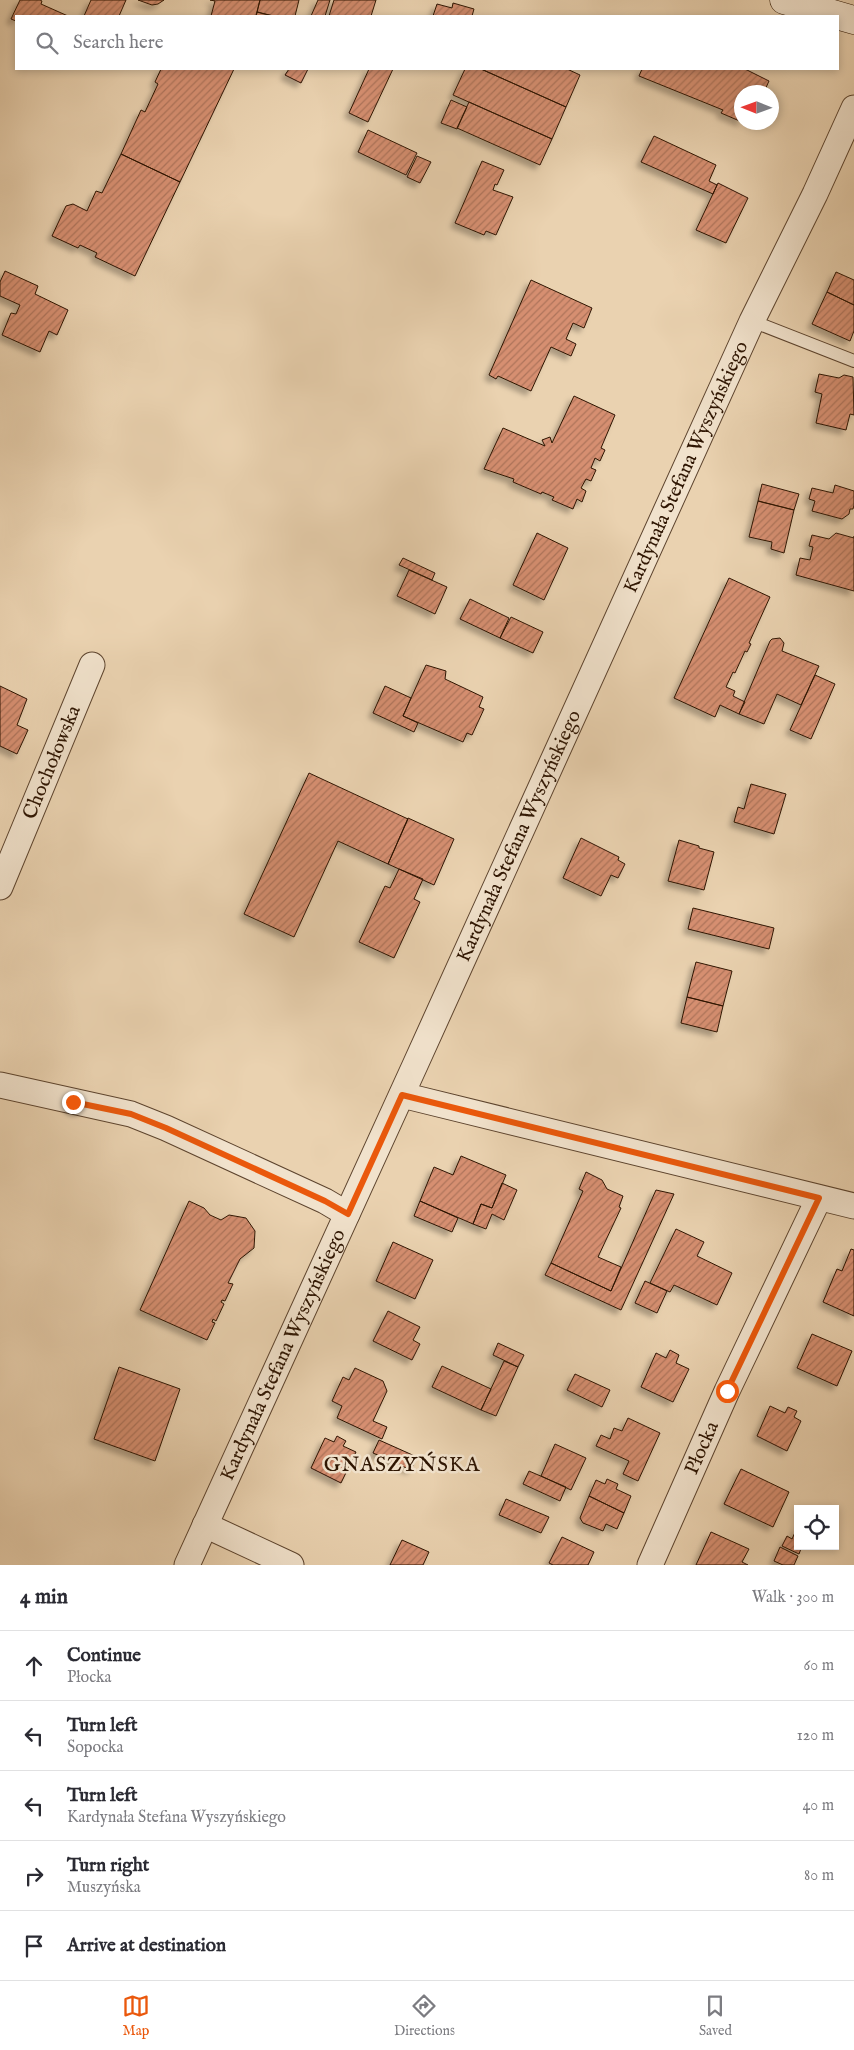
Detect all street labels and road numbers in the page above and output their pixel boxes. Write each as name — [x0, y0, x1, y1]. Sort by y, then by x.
street label: Kardynała Stefana Wyszyńskiego — [618, 337, 754, 597]
street label: Chochołowska — [17, 701, 87, 823]
street label: Kardynała Stefana Wyszyńskiego — [451, 706, 587, 966]
street label: Kardynała Stefana Wyszyńskiego — [215, 1225, 351, 1485]
street label: Płocka — [679, 1417, 725, 1478]

